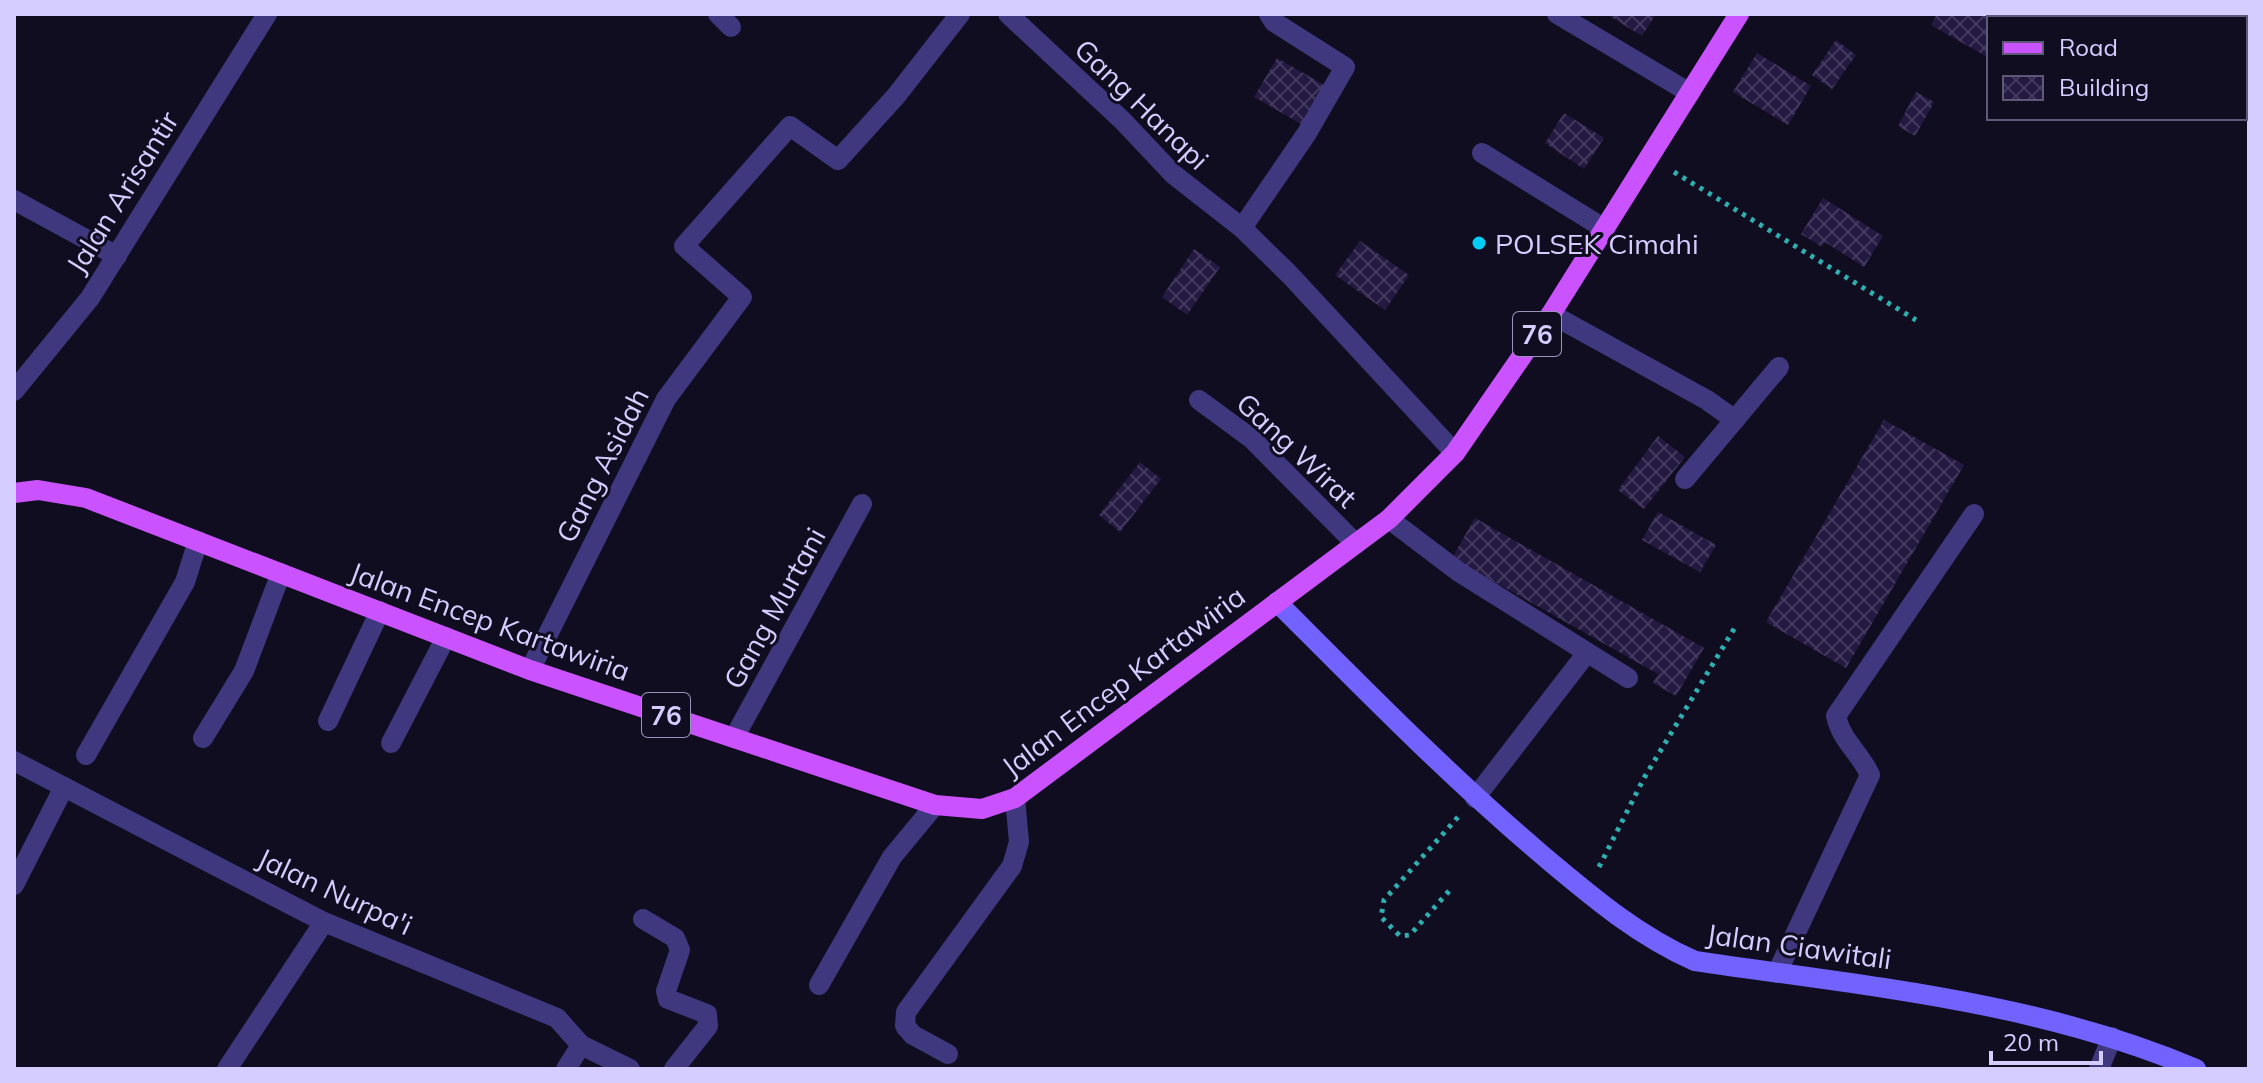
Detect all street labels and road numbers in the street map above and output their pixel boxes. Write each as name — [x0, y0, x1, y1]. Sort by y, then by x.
street label: Gang Hanapi — [1068, 31, 1216, 177]
street label: Jalan Arisantir — [58, 104, 186, 279]
road number: 76 — [1513, 312, 1561, 356]
street label: Gang Asidah — [548, 382, 656, 548]
street label: Gang Wirat — [1229, 385, 1365, 515]
street label: Gang Murtani — [715, 521, 833, 695]
street label: Jalan Encep Kartawiria — [345, 554, 635, 688]
street label: Jalan Encep Kartawiria — [994, 578, 1252, 784]
road number: 76 — [642, 693, 690, 737]
street label: Jalan Nurpa'i — [252, 840, 418, 942]
street label: Jalan Ciawitali — [1704, 916, 1894, 976]

